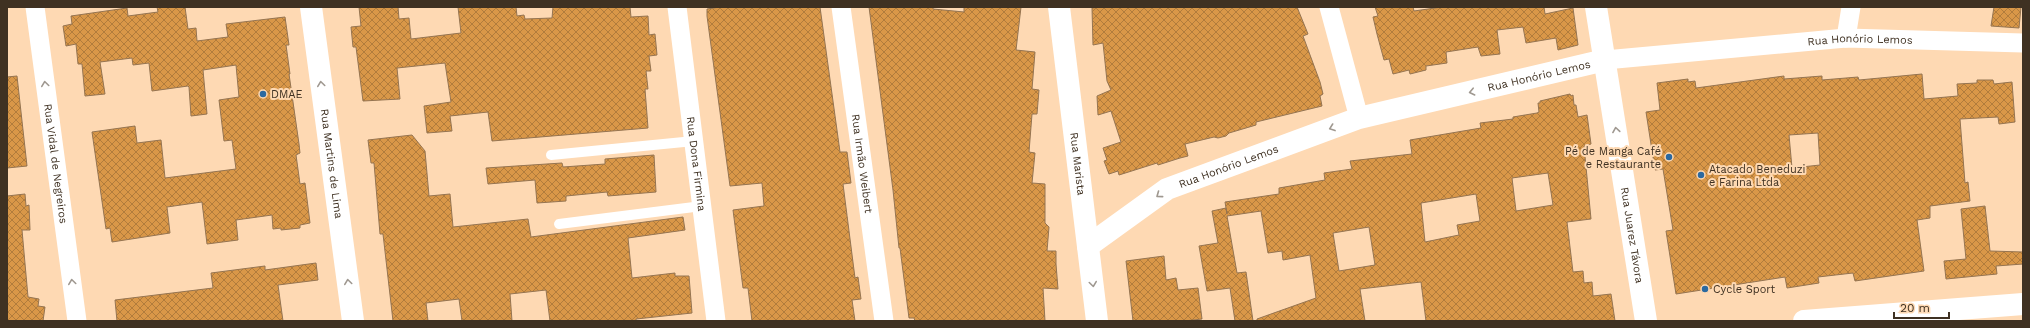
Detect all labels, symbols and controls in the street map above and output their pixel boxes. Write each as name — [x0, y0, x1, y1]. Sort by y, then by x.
street label: Rua Honório Lemos — [1807, 31, 1913, 48]
street label: Rua Honório Lemos — [1486, 57, 1592, 94]
one-way arrow — [41, 81, 50, 87]
one-way arrow — [317, 81, 326, 87]
one-way arrow — [1468, 87, 1475, 95]
place label: DMAE — [271, 88, 303, 101]
marker: DMAE — [258, 89, 268, 99]
street label: Rua Vidal de Negreiros — [41, 103, 70, 225]
street label: Rua Martins de Lima — [318, 108, 346, 219]
street label: Rua Irmão Weibert — [849, 113, 876, 214]
street label: Rua Dona Firmina — [684, 116, 709, 212]
one-way arrow — [1329, 124, 1336, 132]
one-way arrow — [1612, 127, 1621, 133]
street label: Rua Marista — [1068, 132, 1088, 196]
street label: Rua Honório Lemos — [1177, 142, 1280, 191]
place label: Pé de Manga Café e Restaurante — [1565, 145, 1661, 171]
marker: Pé de Manga Café e Restaurante — [1664, 152, 1674, 162]
place label: Atacado Beneduzi e Farina Ltda — [1709, 163, 1806, 189]
marker: Atacado Beneduzi e Farina Ltda — [1696, 170, 1706, 180]
street label: Rua Juarez Távora — [1618, 186, 1646, 284]
one-way arrow — [1157, 190, 1164, 197]
one-way arrow — [68, 279, 77, 285]
one-way arrow — [344, 279, 353, 285]
one-way arrow — [1088, 281, 1097, 287]
place label: Cycle Sport — [1713, 283, 1775, 296]
marker: Cycle Sport — [1700, 284, 1710, 294]
scale bar — [1894, 294, 1949, 320]
text: 20 m — [1900, 301, 1930, 315]

